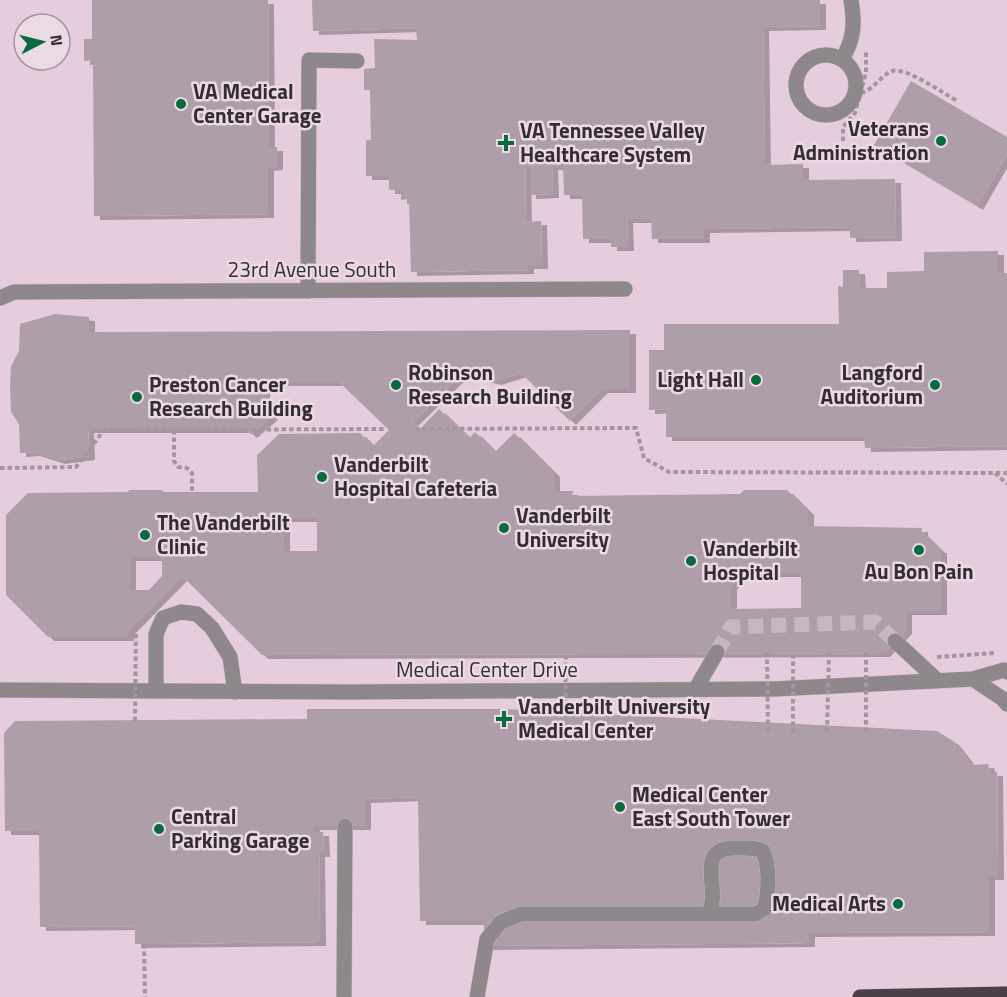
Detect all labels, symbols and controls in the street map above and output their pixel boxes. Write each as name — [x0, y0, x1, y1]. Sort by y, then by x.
north arrow — [12, 12, 72, 72]
text: N — [44, 33, 69, 47]
place label: VA Medical Center Garage — [193, 75, 321, 131]
marker: VA Medical Center Garage — [174, 97, 188, 111]
place label: Veterans Administration — [793, 112, 929, 168]
place label: VA Tennessee Valley Healthcare System — [520, 114, 705, 170]
marker: VA Tennessee Valley Healthcare System — [497, 134, 515, 152]
marker: Veterans Administration — [934, 134, 948, 148]
street label: 23rd Avenue South — [228, 253, 396, 285]
place label: Robinson Research Building — [408, 356, 572, 412]
place label: Langford Auditorium — [821, 356, 923, 412]
place label: Light Hall — [657, 363, 744, 395]
place label: Preston Cancer Research Building — [149, 368, 313, 424]
marker: Light Hall — [749, 373, 763, 387]
marker: Robinson Research Building — [389, 378, 403, 392]
marker: Langford Auditorium — [928, 378, 942, 392]
marker: Preston Cancer Research Building — [130, 390, 144, 404]
place label: Vanderbilt Hospital Cafeteria — [334, 448, 498, 504]
marker: Vanderbilt Hospital Cafeteria — [315, 470, 329, 484]
place label: Vanderbilt University — [516, 499, 611, 555]
place label: The Vanderbilt Clinic — [157, 506, 290, 562]
marker: Vanderbilt University — [497, 521, 511, 535]
marker: The Vanderbilt Clinic — [138, 528, 152, 542]
place label: Vanderbilt Hospital — [703, 532, 798, 588]
marker: Au Bon Pain — [912, 543, 926, 557]
marker: Vanderbilt Hospital — [684, 554, 698, 568]
place label: Au Bon Pain — [864, 555, 974, 587]
street label: Medical Center Drive — [396, 653, 578, 685]
place label: Vanderbilt University Medical Center — [518, 690, 711, 746]
marker: Vanderbilt University Medical Center — [495, 710, 513, 728]
place label: Medical Center East South Tower — [632, 778, 790, 834]
place label: Central Parking Garage — [171, 800, 310, 856]
marker: Medical Center East South Tower — [613, 800, 627, 814]
marker: Central Parking Garage — [152, 822, 166, 836]
place label: Medical Arts — [772, 887, 886, 919]
marker: Medical Arts — [891, 897, 905, 911]

